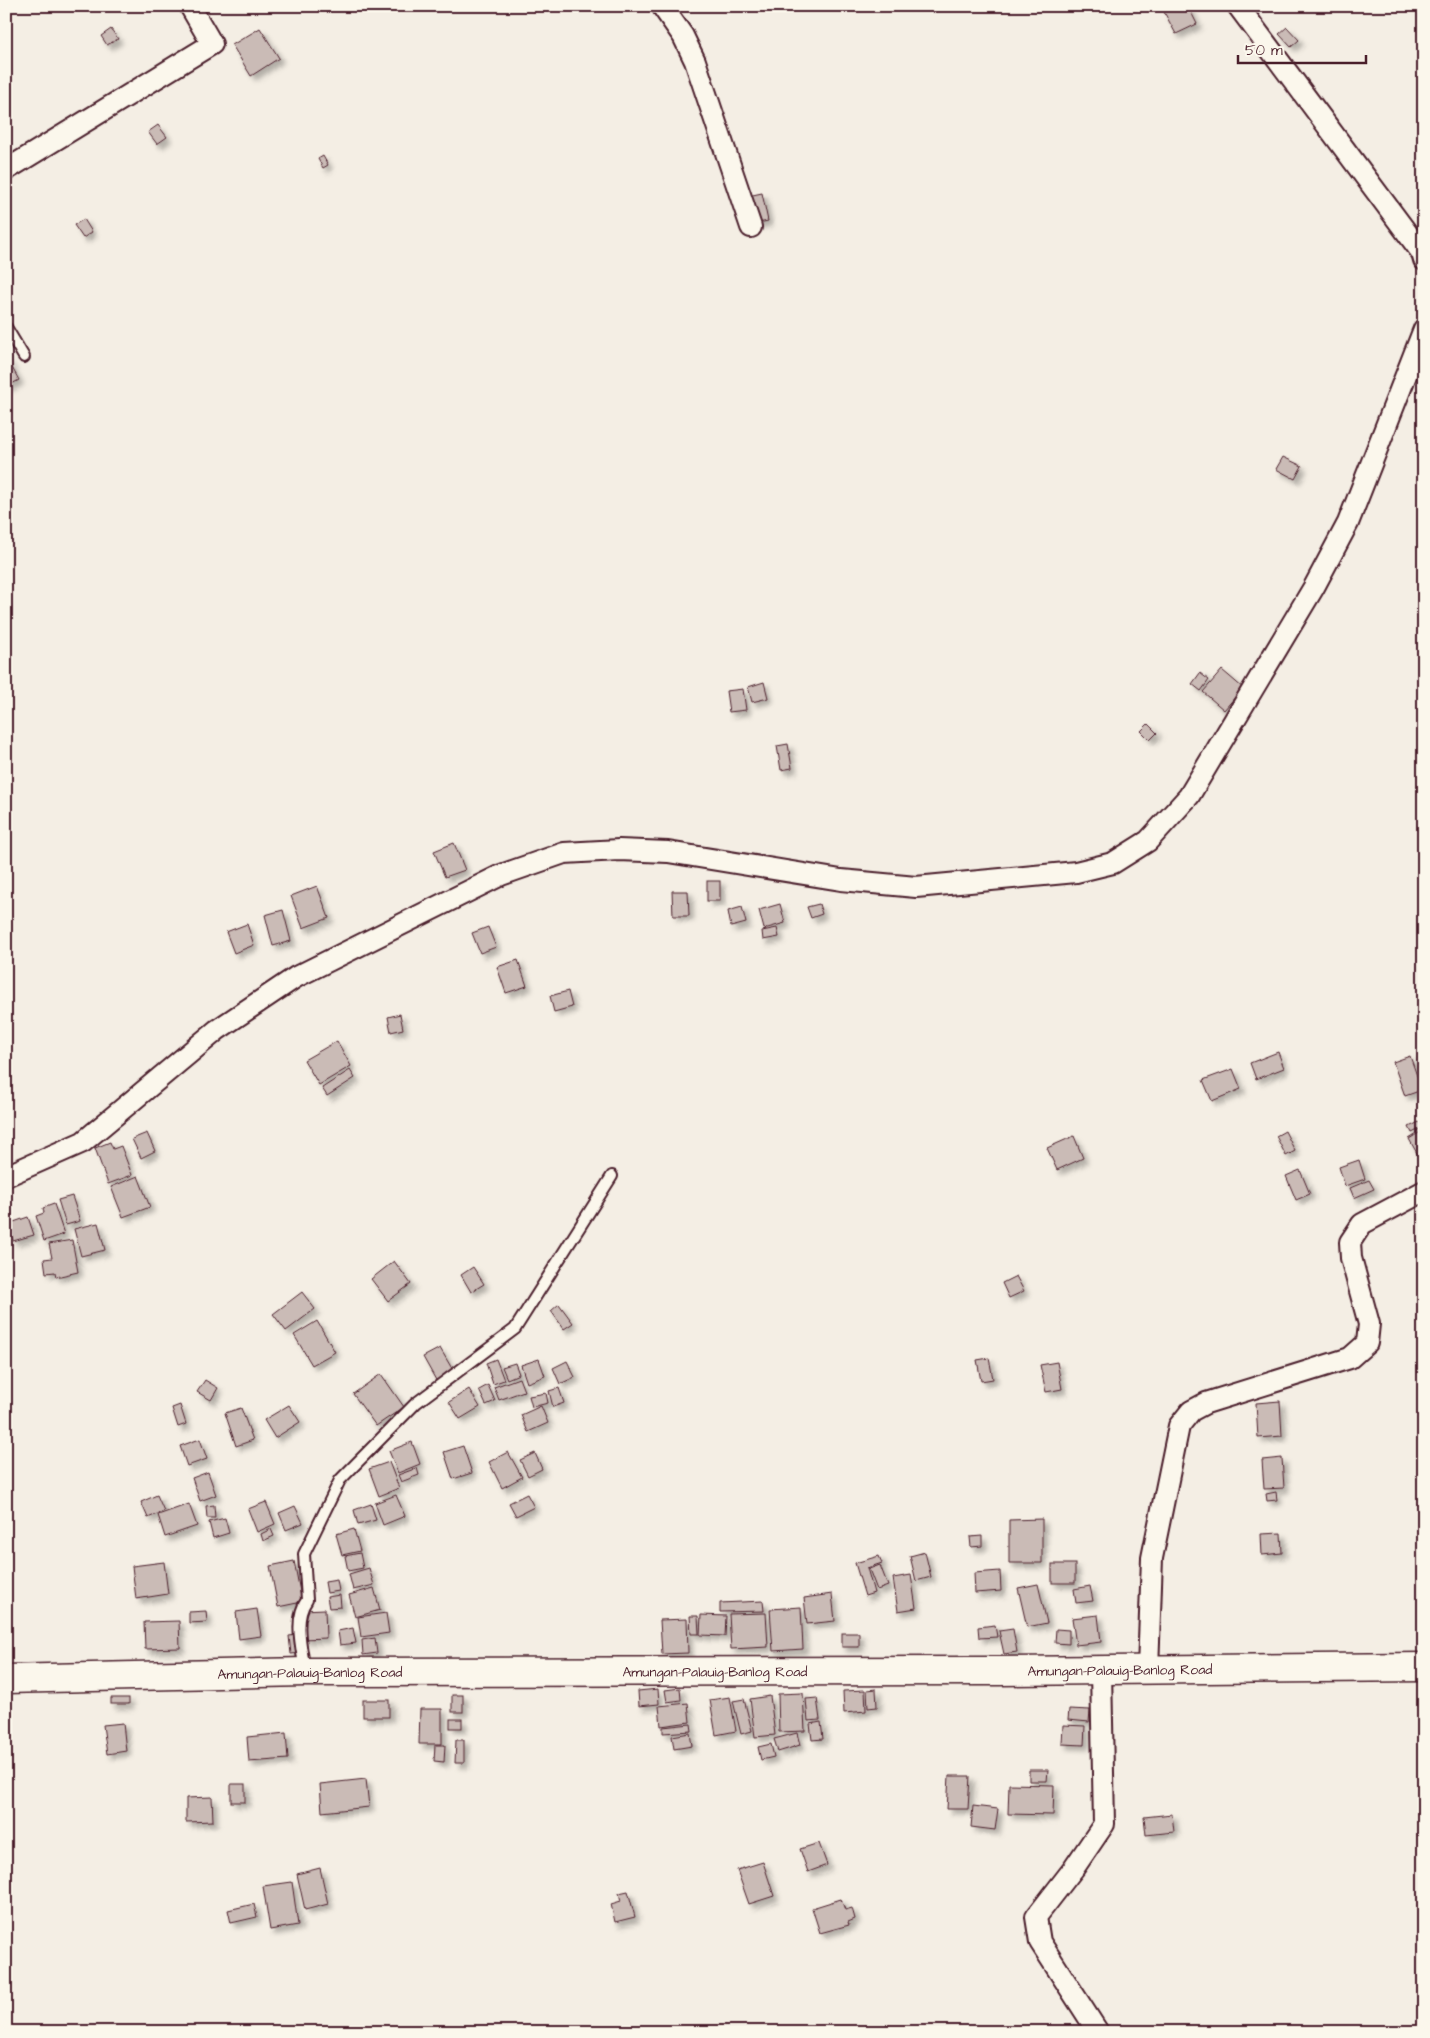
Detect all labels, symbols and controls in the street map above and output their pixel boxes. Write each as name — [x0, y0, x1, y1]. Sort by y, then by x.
scale bar — [1238, 32, 1365, 64]
text: 50 m — [1245, 40, 1283, 61]
street label: Amungan-Palauig-Banlog Road — [1027, 1660, 1213, 1682]
street label: Amungan-Palauig-Banlog Road — [622, 1662, 807, 1683]
street label: Amungan-Palauig-Banlog Road — [217, 1663, 402, 1685]

